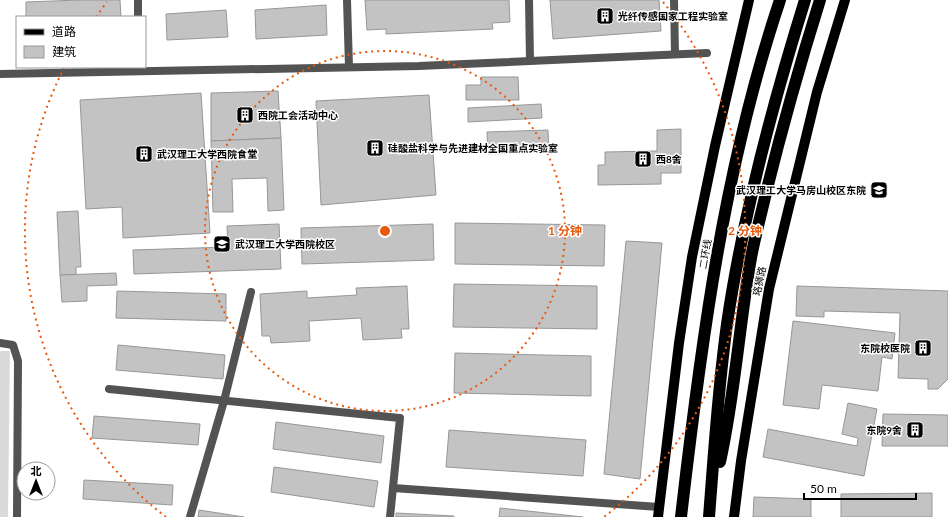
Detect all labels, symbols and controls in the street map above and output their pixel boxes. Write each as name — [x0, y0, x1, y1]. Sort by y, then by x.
building icon: 光纤传感国家工程实验室 — [595, 6, 615, 26]
place label: 光纤传感国家工程实验室 — [618, 10, 728, 22]
legend — [16, 16, 146, 68]
text: 道路 — [52, 24, 76, 39]
text: 建筑 — [52, 44, 76, 59]
building icon: 西院工会活动中心 — [235, 105, 255, 125]
place label: 西院工会活动中心 — [258, 109, 338, 121]
building icon: 硅酸盐科学与先进建材全国重点实验室 — [365, 138, 385, 158]
place label: 硅酸盐科学与先进建材全国重点实验室 — [388, 142, 558, 154]
building icon: 武汉理工大学西院食堂 — [134, 144, 154, 164]
place label: 武汉理工大学西院食堂 — [157, 148, 257, 160]
building icon: 西8舍 — [633, 149, 653, 169]
place label: 西8舍 — [656, 153, 682, 165]
school or university icon: 武汉理工大学马房山校区东院 — [869, 180, 889, 200]
place label: 武汉理工大学马房山校区东院 — [736, 184, 866, 196]
text: 1 分钟 — [548, 223, 582, 238]
text: 2 分钟 — [728, 223, 762, 238]
centre of rings — [378, 224, 392, 238]
school or university icon: 武汉理工大学西院校区 — [212, 234, 232, 254]
place label: 武汉理工大学西院校区 — [235, 238, 335, 250]
street label: 二环线 — [696, 238, 714, 270]
street label: 珞狮路 — [750, 265, 768, 297]
building icon: 东院校医院 — [913, 338, 933, 358]
place label: 东院校医院 — [860, 342, 910, 354]
building icon: 东院9舍 — [905, 420, 925, 440]
place label: 东院9舍 — [866, 424, 902, 436]
north arrow — [16, 461, 56, 501]
text: 北 — [31, 464, 42, 477]
scale bar — [804, 475, 916, 501]
text: 50 m — [810, 481, 837, 496]

